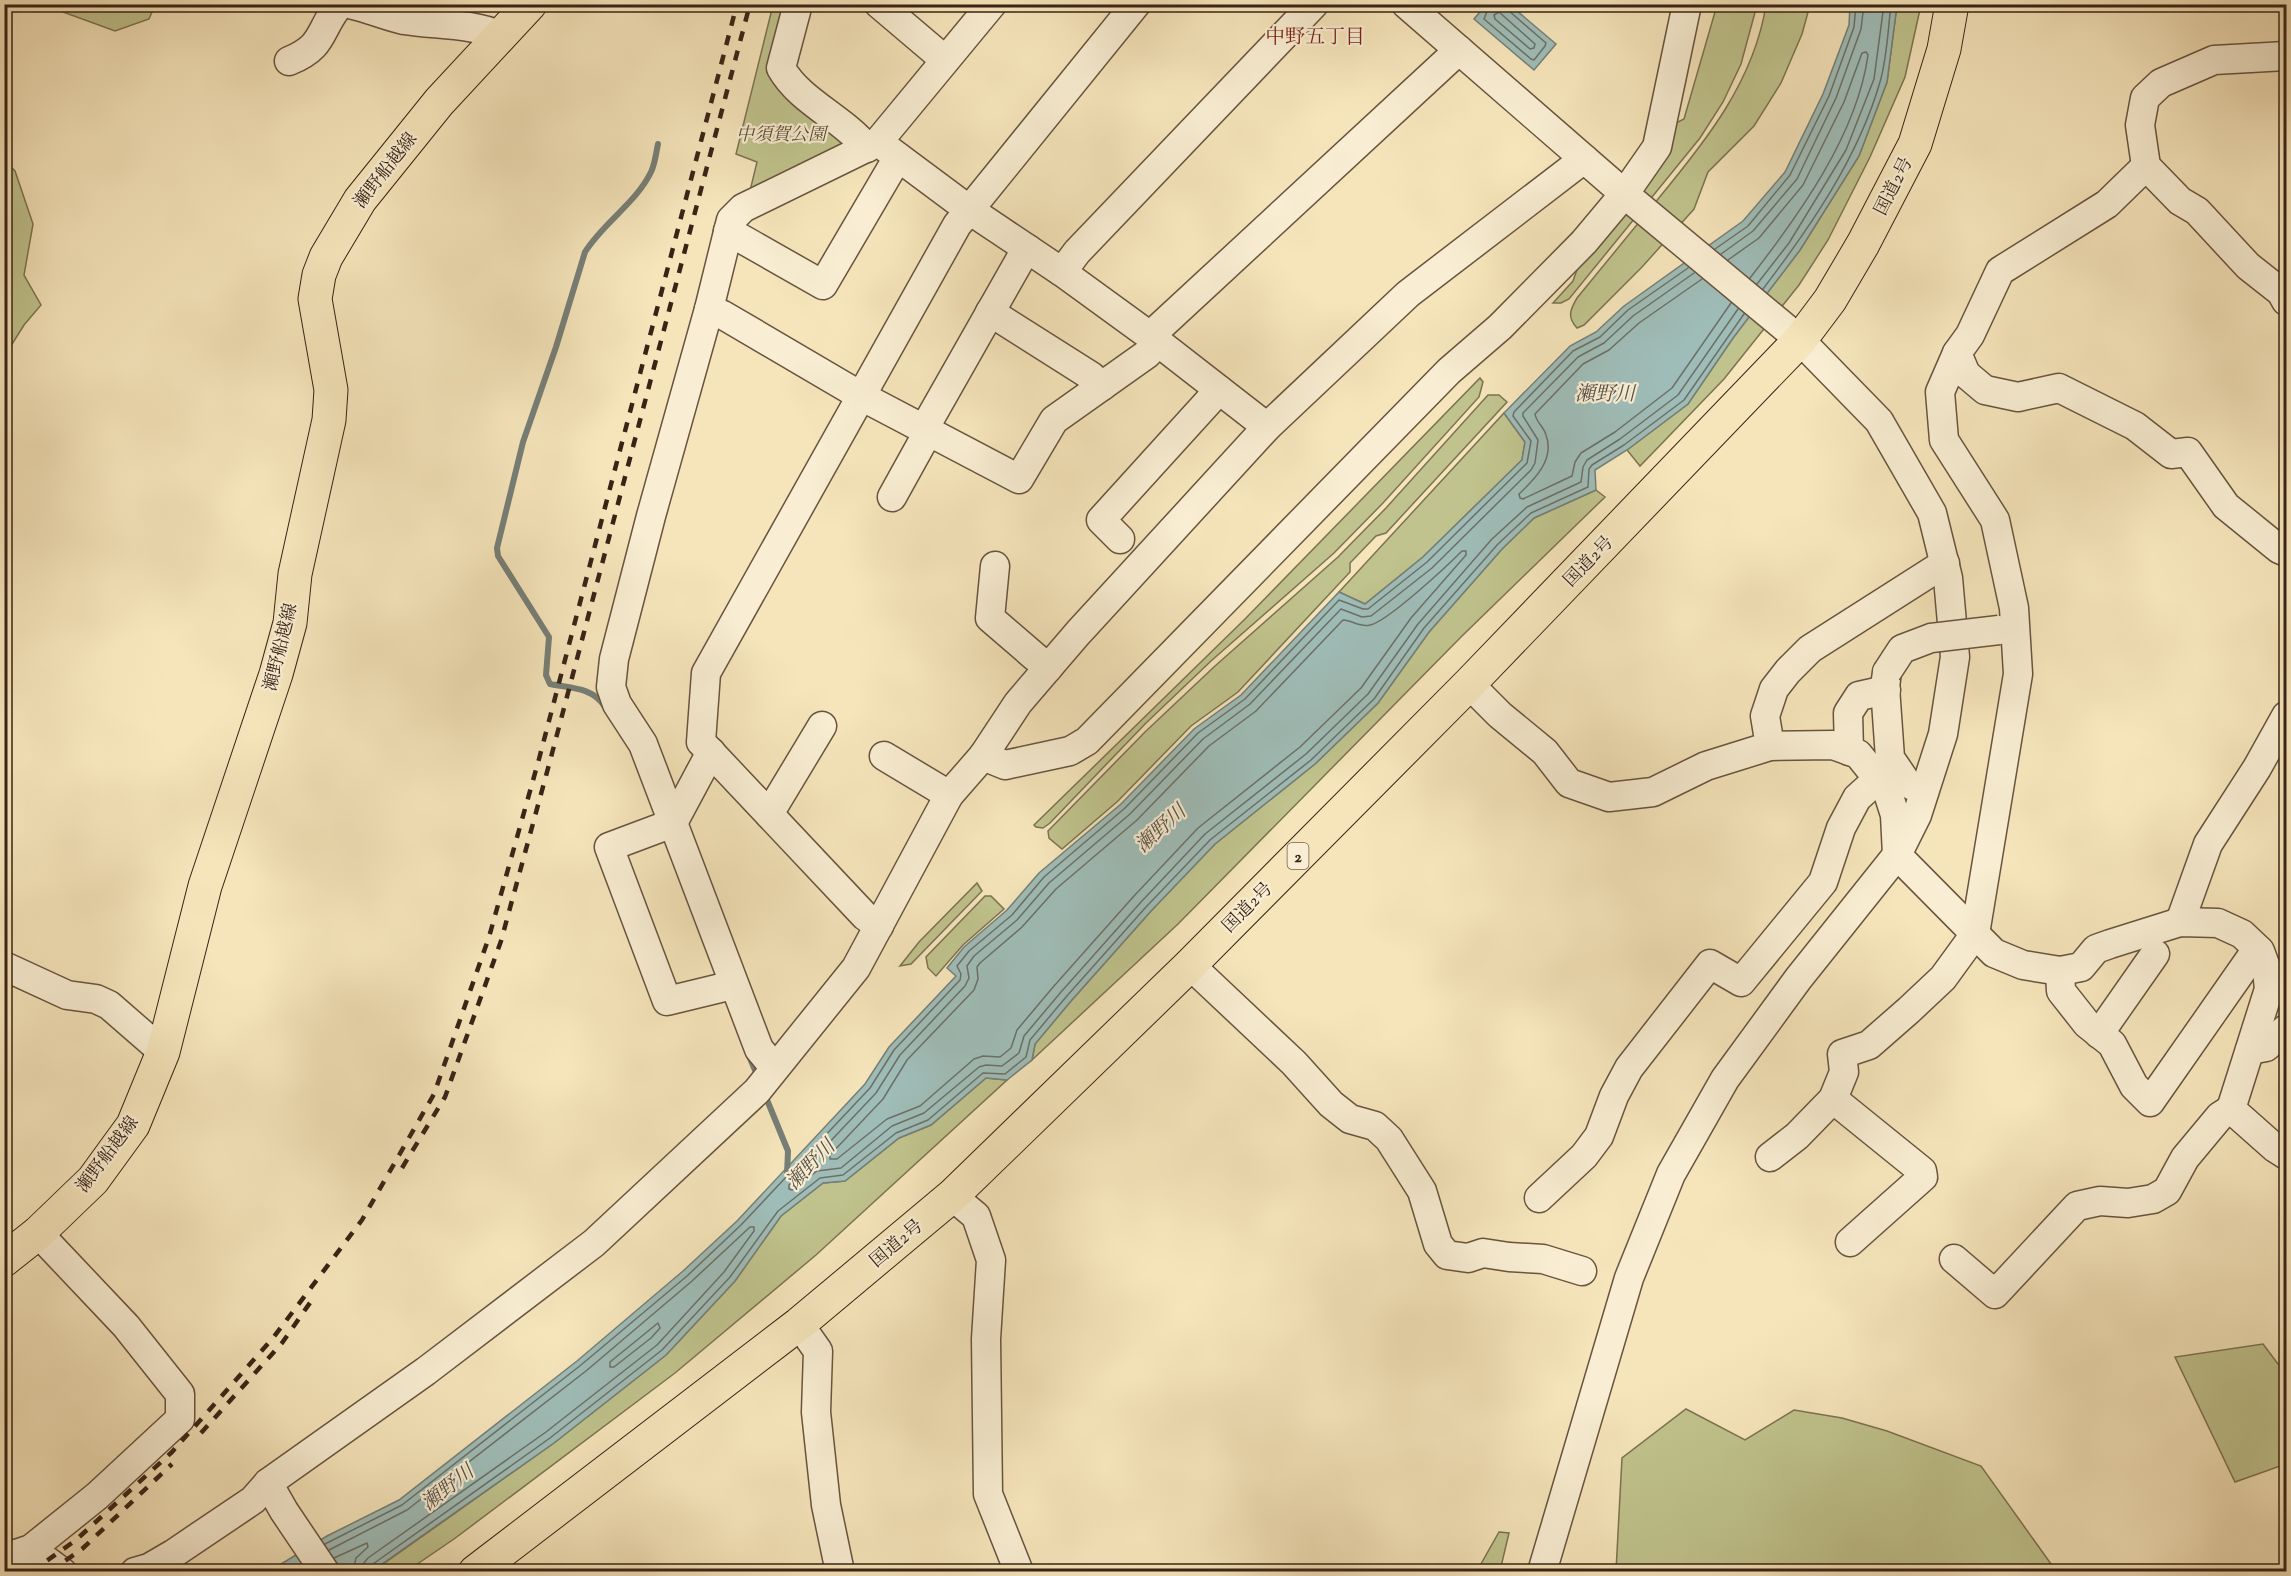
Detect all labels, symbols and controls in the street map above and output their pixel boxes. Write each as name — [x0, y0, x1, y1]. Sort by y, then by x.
district label: 中野五丁目 — [1265, 24, 1365, 53]
park label: 中須賀公園 — [736, 123, 829, 149]
street label: 瀬野船越線 — [349, 128, 425, 215]
street label: 国道2号 — [1869, 153, 1921, 221]
water label: 瀬野川 — [1575, 381, 1637, 410]
street label: 国道2号 — [1558, 531, 1620, 594]
street label: 瀬野船越線 — [258, 601, 305, 694]
water label: 瀬野川 — [1130, 798, 1195, 861]
road number: 2 — [1288, 843, 1308, 869]
street label: 国道2号 — [1217, 877, 1280, 940]
street label: 瀬野船越線 — [71, 1111, 146, 1199]
water label: 瀬野川 — [781, 1133, 844, 1197]
street label: 国道2号 — [865, 1215, 930, 1275]
water label: 瀬野川 — [416, 1458, 483, 1519]

